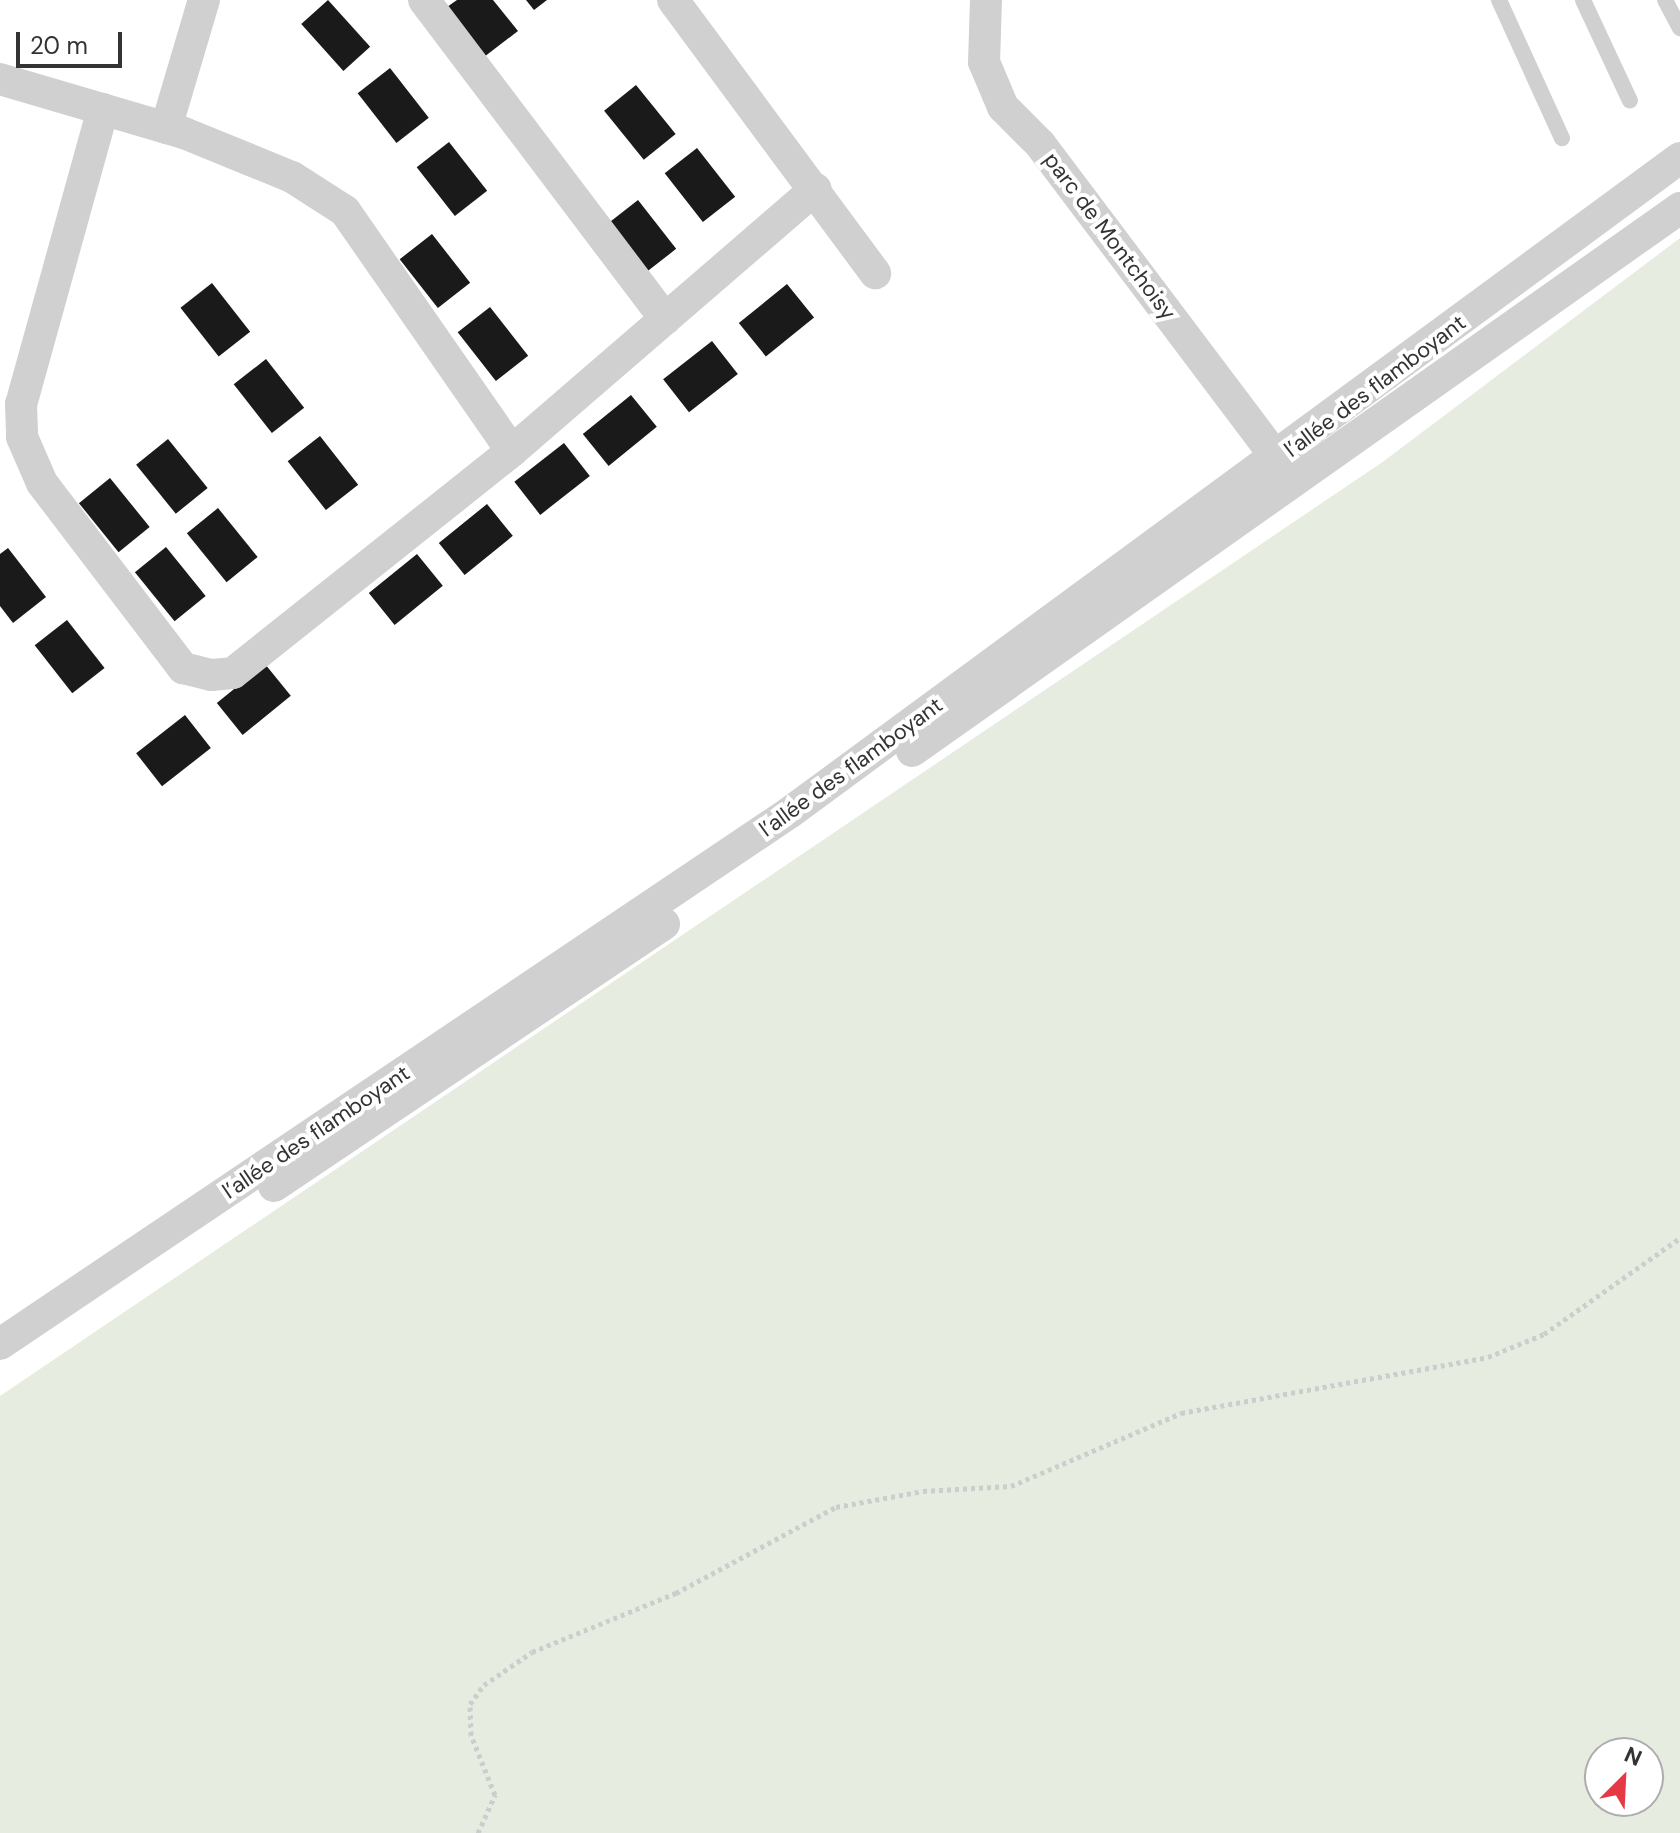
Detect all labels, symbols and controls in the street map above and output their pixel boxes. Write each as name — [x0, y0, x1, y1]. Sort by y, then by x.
scale bar — [20, 16, 126, 66]
text: 20 m — [30, 30, 88, 61]
street label: parc de Montchoisy — [1038, 147, 1182, 325]
street label: l’allée des flamboyant — [1279, 309, 1471, 463]
street label: l’allée des flamboyant — [754, 692, 948, 842]
street label: l’allée des flamboyant — [217, 1060, 415, 1204]
north arrow — [1584, 1737, 1664, 1817]
text: N — [1620, 1740, 1646, 1773]

